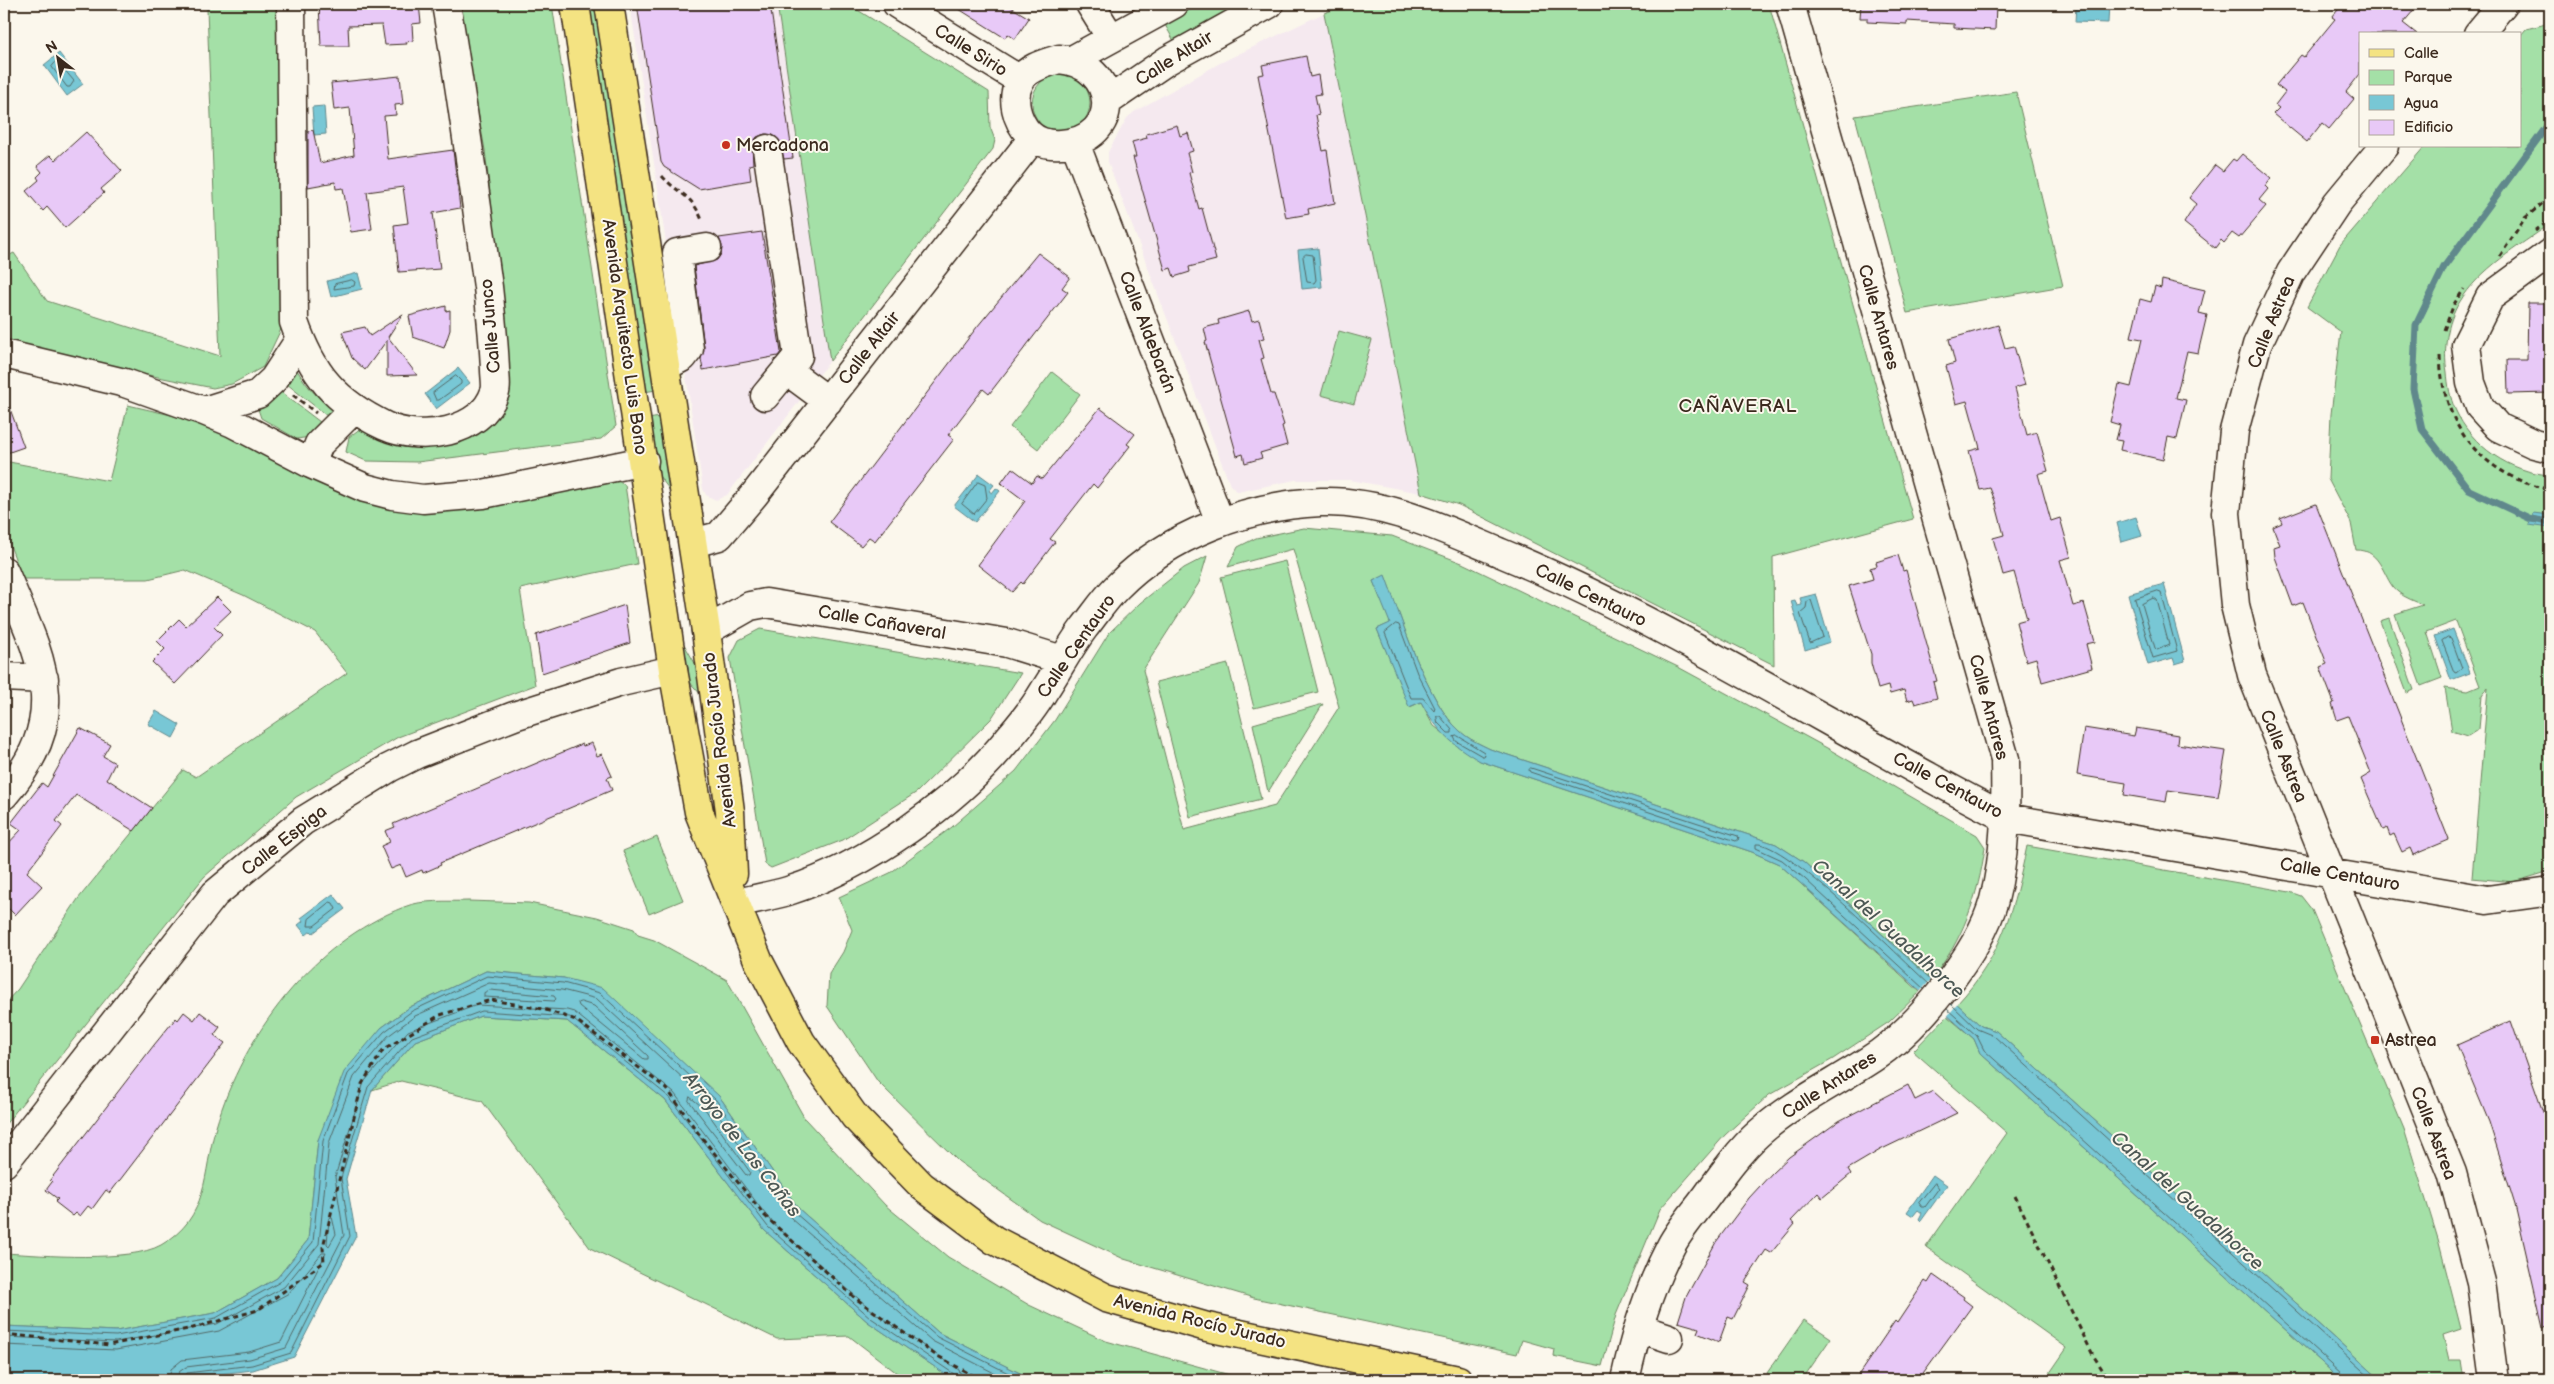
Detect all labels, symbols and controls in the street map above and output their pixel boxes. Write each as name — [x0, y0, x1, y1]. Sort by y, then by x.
street label: Calle Sirio — [930, 20, 1011, 81]
street label: Calle Altair — [1132, 26, 1217, 90]
north arrow — [32, 32, 82, 82]
legend — [2359, 32, 2522, 148]
text: N — [43, 37, 60, 57]
text: Calle — [2404, 44, 2439, 63]
text: Parque — [2404, 68, 2453, 87]
text: Agua — [2404, 94, 2438, 113]
text: Edificio — [2404, 118, 2453, 137]
place label: Mercadona — [736, 135, 829, 156]
marker: Mercadona — [720, 139, 732, 151]
street label: Avenida Arquitecto Luis Bono — [598, 218, 651, 456]
street label: Calle Antares — [1853, 262, 1904, 372]
street label: Calle Aldebarán — [1115, 268, 1180, 396]
street label: Calle Astrea — [2243, 273, 2300, 372]
street label: Calle Junco — [476, 278, 505, 374]
street label: Calle Altair — [834, 307, 905, 389]
district label: CAÑAVERAL — [1679, 395, 1798, 418]
street label: Calle Centauro — [1532, 559, 1650, 632]
street label: Calle Centauro — [1033, 590, 1120, 702]
street label: Calle Cañaveral — [816, 601, 947, 644]
street label: Avenida Rocío Jurado — [698, 651, 741, 829]
street label: Calle Antares — [1964, 652, 2013, 762]
street label: Calle Astrea — [2255, 707, 2312, 806]
street label: Calle Centauro — [1889, 748, 2006, 823]
street label: Calle Espiga — [237, 801, 331, 880]
street label: Calle Centauro — [2278, 854, 2402, 895]
water label: Canal del Guadalhorce — [1807, 855, 1969, 1004]
place label: Astrea — [2385, 1030, 2437, 1051]
marker: Astrea — [2369, 1034, 2381, 1046]
street label: Calle Antares — [1778, 1047, 1881, 1124]
water label: Arroyo de Las Cañas — [677, 1067, 806, 1222]
street label: Calle Astrea — [2406, 1084, 2461, 1183]
water label: Canal del Guadalhorce — [2106, 1127, 2268, 1276]
street label: Avenida Rocío Jurado — [1112, 1290, 1288, 1353]

